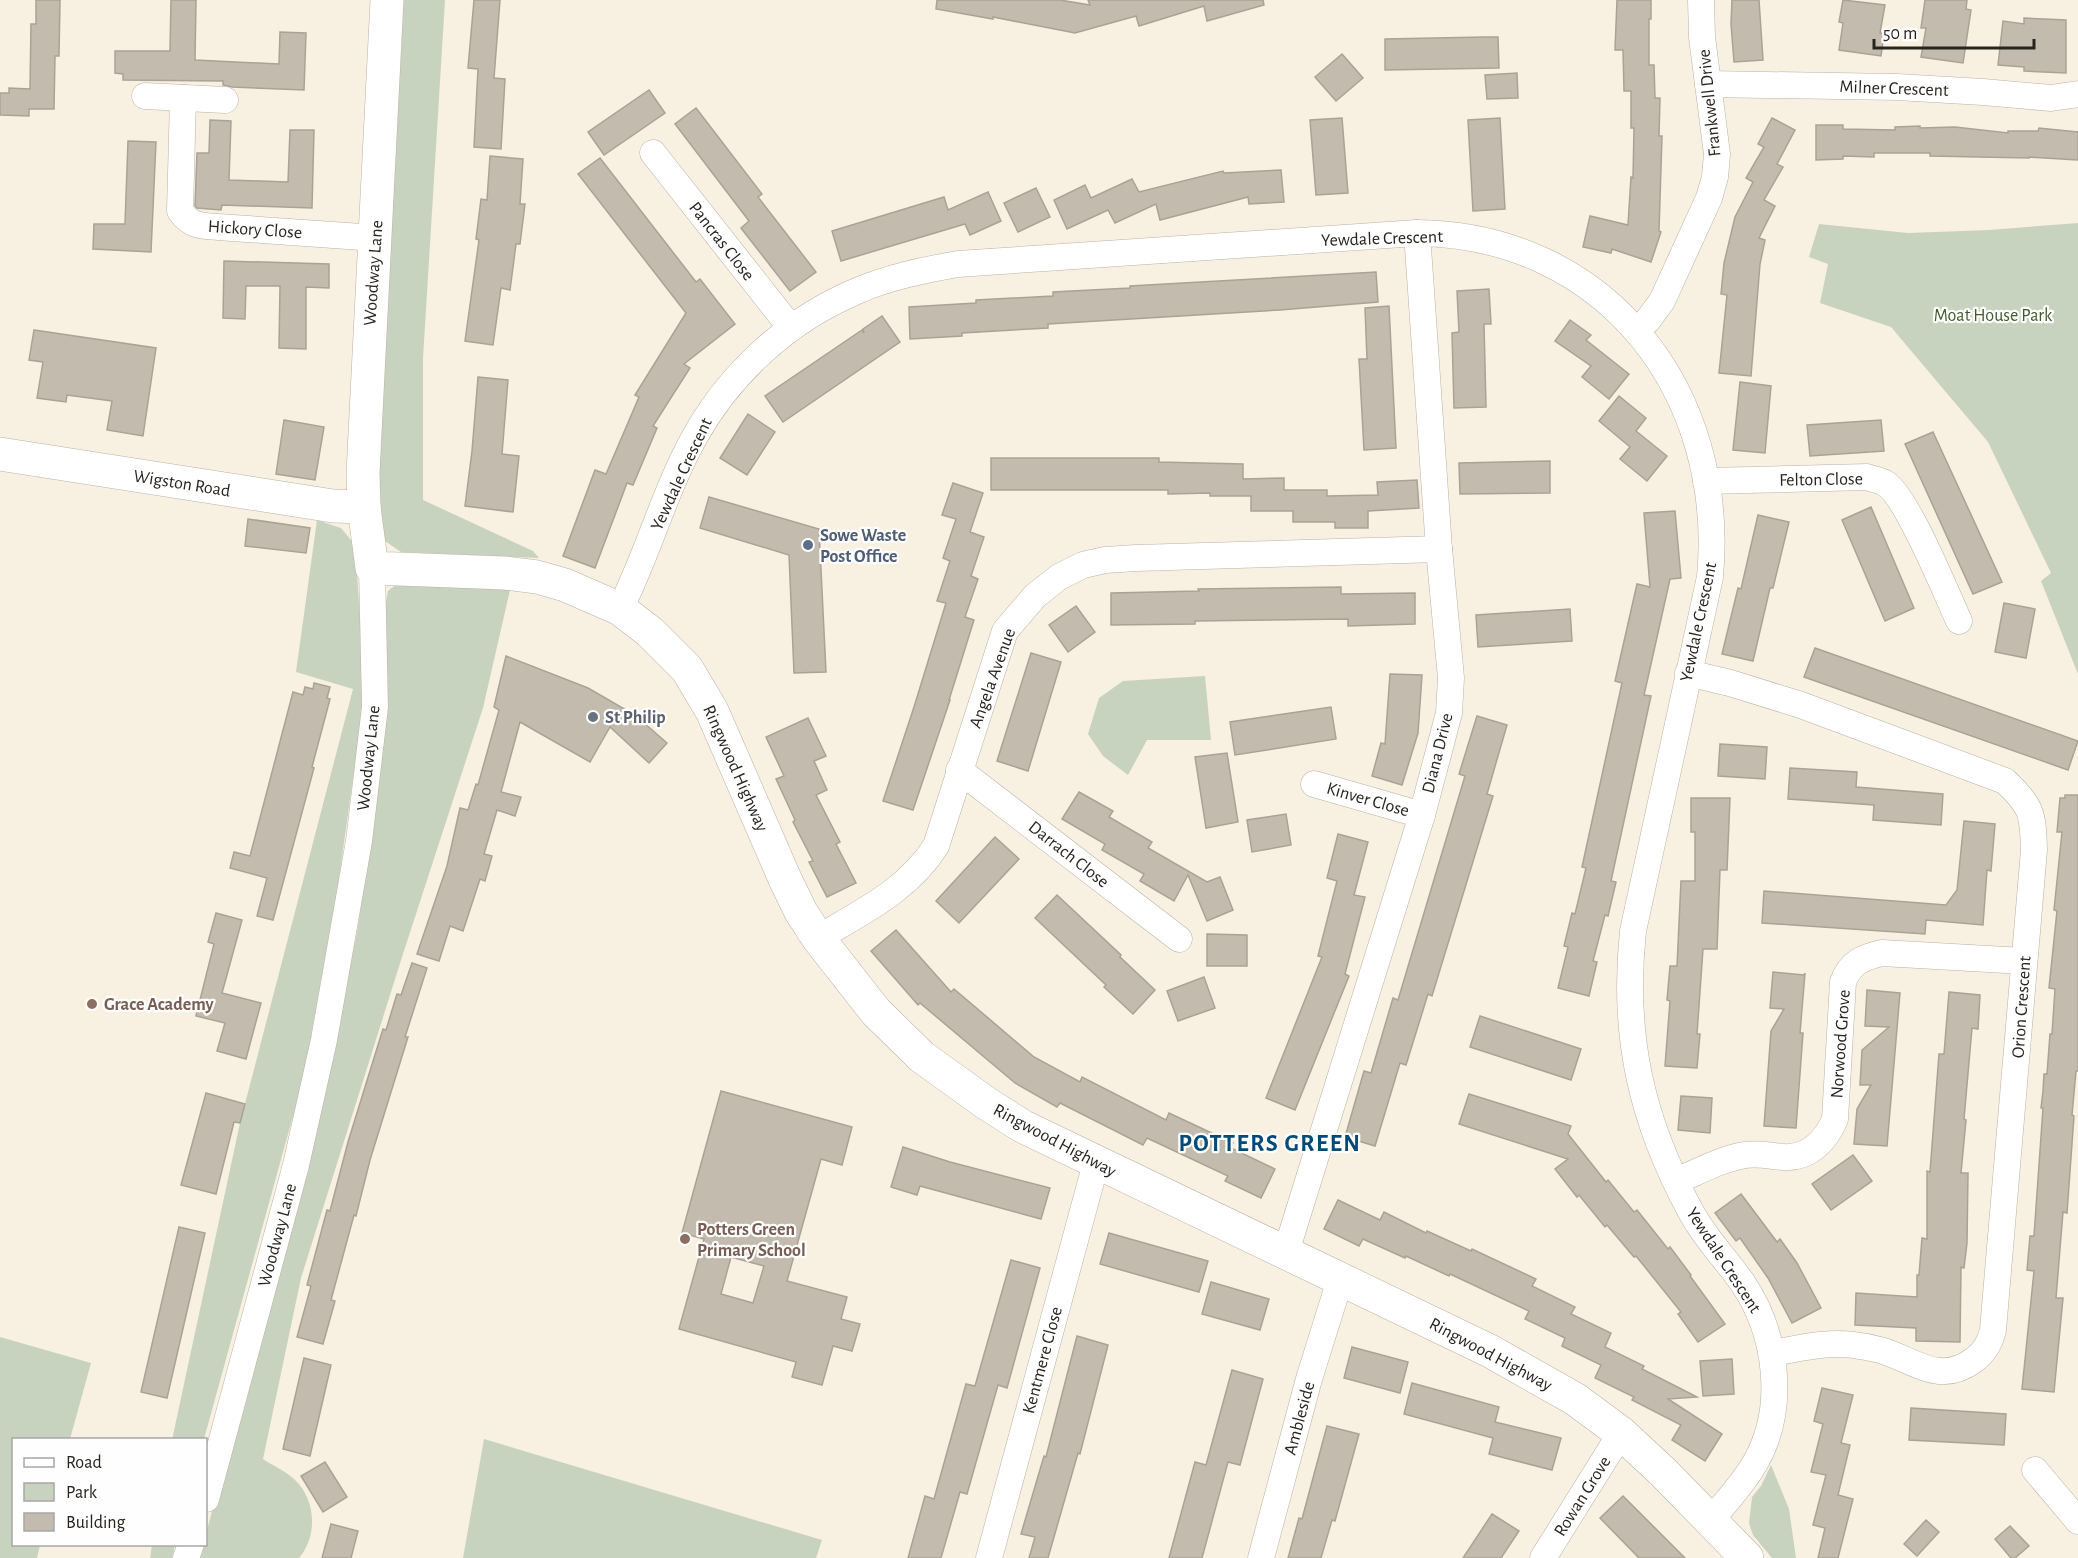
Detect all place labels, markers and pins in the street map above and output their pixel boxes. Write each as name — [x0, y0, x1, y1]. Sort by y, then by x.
place label: Sowe Waste Post Office — [820, 527, 906, 566]
marker: Sowe Waste Post Office — [801, 538, 815, 552]
place label: St Philip — [605, 709, 666, 727]
marker: St Philip — [586, 710, 600, 724]
place label: Grace Academy — [104, 996, 214, 1014]
marker: Grace Academy — [85, 997, 99, 1011]
place label: Potters Green Primary School — [697, 1221, 806, 1260]
marker: Potters Green Primary School — [678, 1232, 692, 1246]

